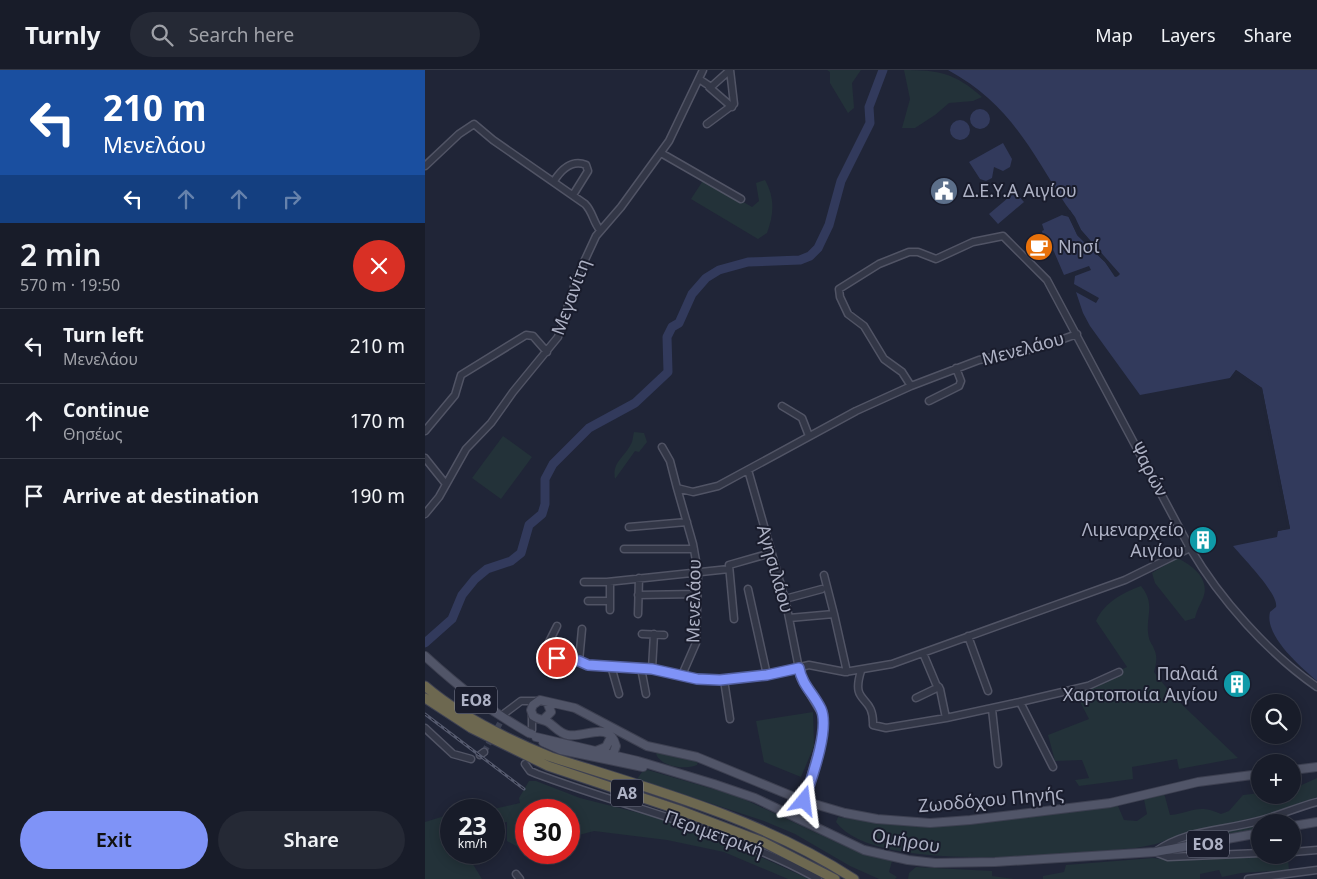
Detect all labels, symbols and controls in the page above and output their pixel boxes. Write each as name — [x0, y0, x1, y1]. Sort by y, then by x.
search box — [130, 12, 480, 57]
text: Turnly — [25, 18, 100, 51]
icon: search — [148, 21, 176, 49]
text: Search here — [188, 22, 294, 48]
text: Map — [1095, 23, 1133, 47]
text: Layers — [1161, 23, 1216, 47]
text: Share — [1244, 23, 1292, 47]
text: 210 m — [103, 84, 206, 131]
icon: left — [20, 90, 85, 155]
text: Μενελάου — [103, 129, 206, 159]
public building icon: Δ.Ε.Υ.Α Αιγίου — [929, 176, 959, 206]
place label: Δ.Ε.Υ.Α Αιγίου — [963, 178, 1077, 202]
icon: left — [119, 185, 147, 213]
icon: ahead — [172, 185, 200, 213]
icon: ahead — [225, 185, 253, 213]
icon: right — [278, 185, 306, 213]
cafe icon: Νησί — [1024, 232, 1054, 262]
text: 2 min — [20, 234, 101, 275]
place label: Νησί — [1058, 234, 1100, 258]
button: close — [353, 240, 405, 292]
street label: Μεγανίτη — [545, 255, 595, 338]
text: 570 m · 19:50 — [20, 274, 120, 296]
text: Turn left — [63, 322, 144, 348]
street label: Μενελάου — [979, 326, 1067, 371]
icon: left — [20, 332, 48, 360]
text: 210 m — [350, 333, 405, 359]
text: Μενελάου — [63, 348, 138, 370]
text: Continue — [63, 397, 149, 423]
icon: ahead — [20, 407, 48, 435]
text: 170 m — [350, 408, 405, 434]
text: Θησέως — [63, 423, 123, 445]
street label: Ψαρών — [1125, 437, 1174, 500]
icon: arrive — [20, 482, 48, 510]
text: Arrive at destination — [63, 483, 259, 509]
text: 190 m — [350, 483, 405, 509]
place label: Λιμεναρχείο Αιγίου — [1082, 517, 1184, 562]
street label: Αγησιλάου — [752, 522, 800, 616]
building icon: Λιμεναρχείο Αιγίου — [1188, 525, 1218, 555]
street label: Μενελάου — [680, 559, 706, 643]
pin — [536, 637, 578, 679]
icon: arrive — [543, 644, 571, 672]
place label: Παλαιά Χαρτοποιία Αιγίου — [1063, 661, 1218, 706]
building icon: Παλαιά Χαρτοποιία Αιγίου — [1222, 669, 1252, 699]
road number: ΕΟ8 — [455, 686, 497, 714]
map controls — [1251, 694, 1301, 864]
button: search — [1251, 694, 1301, 744]
button: + — [1251, 754, 1301, 804]
position arrow — [777, 774, 829, 826]
road number: Α8 — [611, 780, 643, 806]
street label: Ζωοδόχου Πηγής — [917, 781, 1065, 817]
speed limit sign: 30 — [515, 799, 580, 864]
street label: Περιμετρική — [661, 804, 767, 862]
text: 23 — [458, 808, 487, 842]
button: Exit — [20, 811, 208, 869]
button: Share — [218, 811, 405, 869]
button: − — [1251, 814, 1301, 864]
street label: Ομήρου — [870, 822, 942, 858]
road number: ΕΟ8 — [1187, 831, 1229, 858]
text: km/h — [458, 835, 487, 852]

